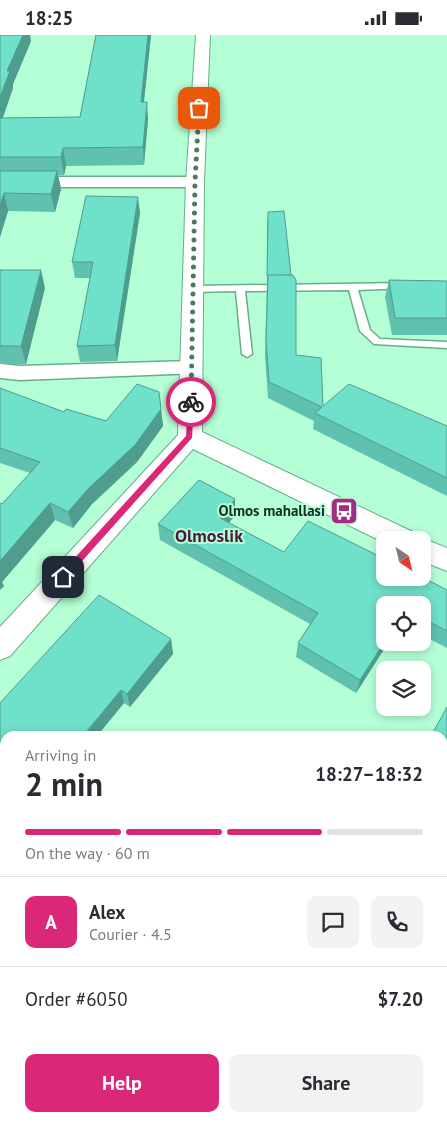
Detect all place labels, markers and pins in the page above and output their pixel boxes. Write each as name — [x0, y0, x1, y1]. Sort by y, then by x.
pin — [178, 87, 220, 129]
bus stop icon: Olmos mahallasi — [329, 496, 359, 526]
place label: Olmos mahallasi — [219, 501, 325, 520]
pin — [42, 556, 84, 598]

